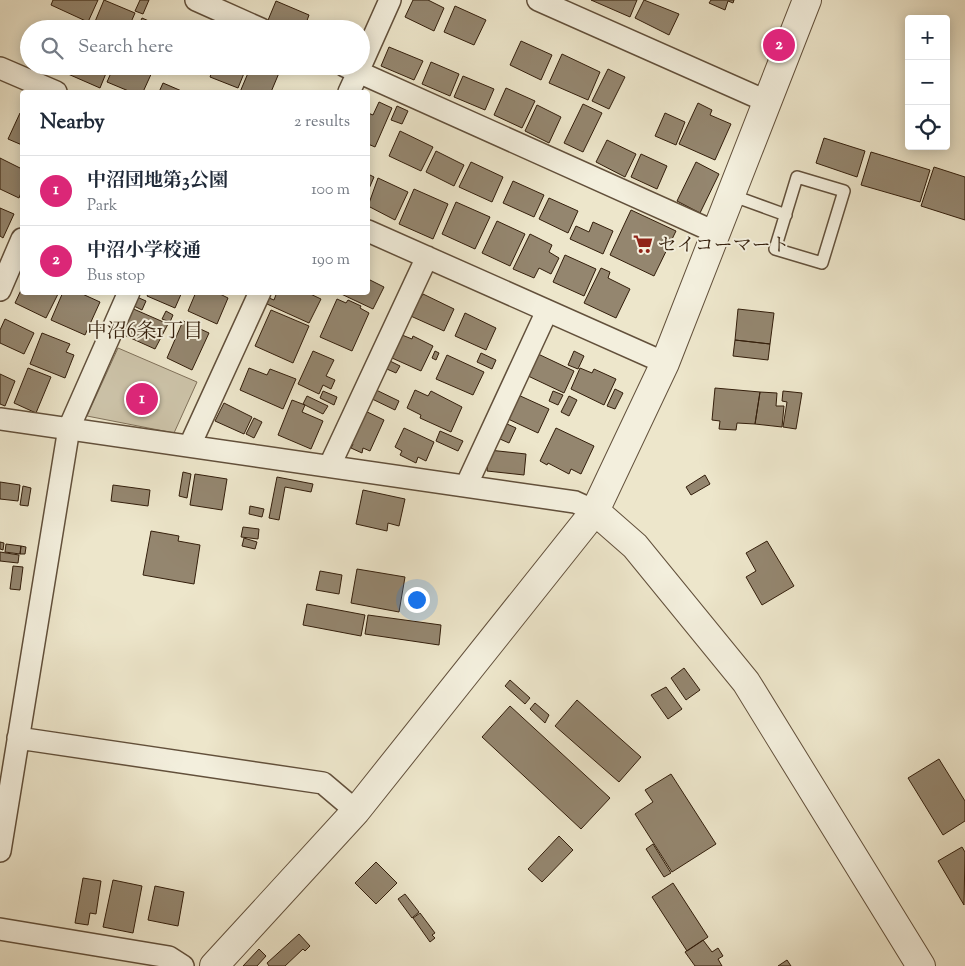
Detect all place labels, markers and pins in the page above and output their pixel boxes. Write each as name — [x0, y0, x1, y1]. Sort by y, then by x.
pin: 2 — [763, 26, 795, 64]
supermarket icon: セイコーマート — [632, 233, 654, 255]
place label: セイコーマート — [658, 233, 790, 260]
pin: 1 — [126, 380, 158, 418]

